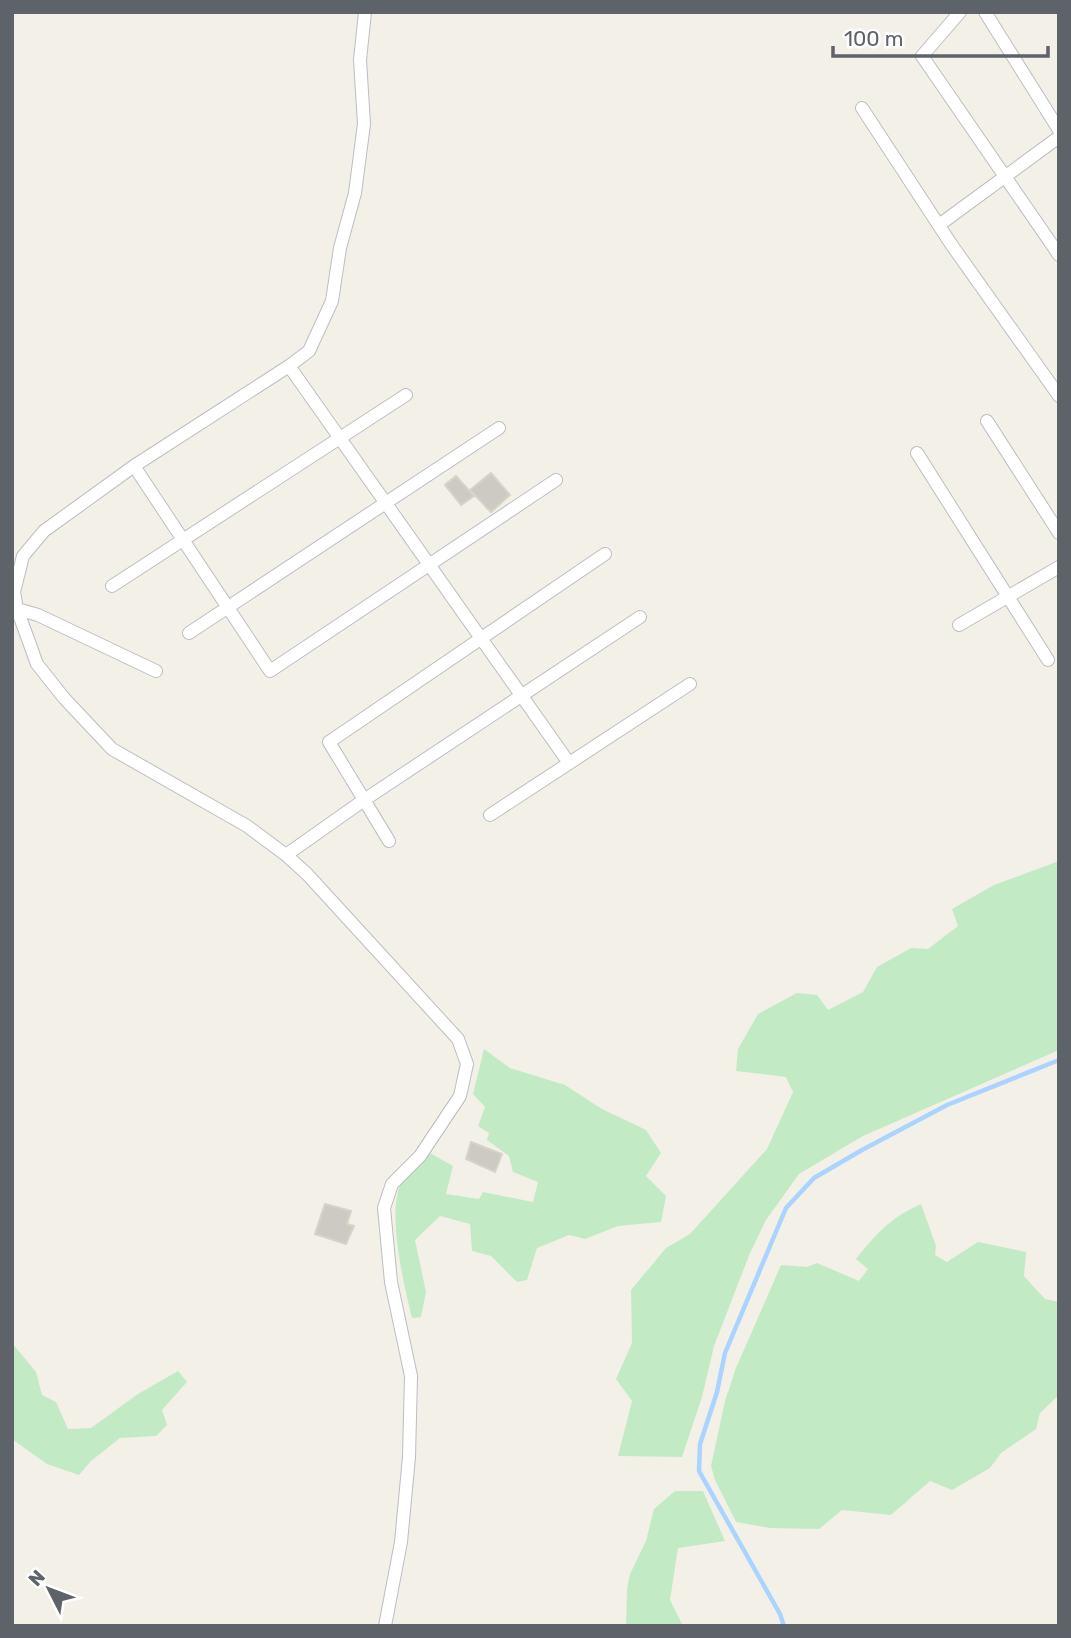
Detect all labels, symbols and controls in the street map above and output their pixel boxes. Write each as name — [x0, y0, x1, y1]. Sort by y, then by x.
scale bar — [833, 14, 1048, 58]
text: 100 m — [844, 26, 903, 51]
north arrow — [14, 1554, 84, 1624]
text: N — [24, 1565, 50, 1591]

